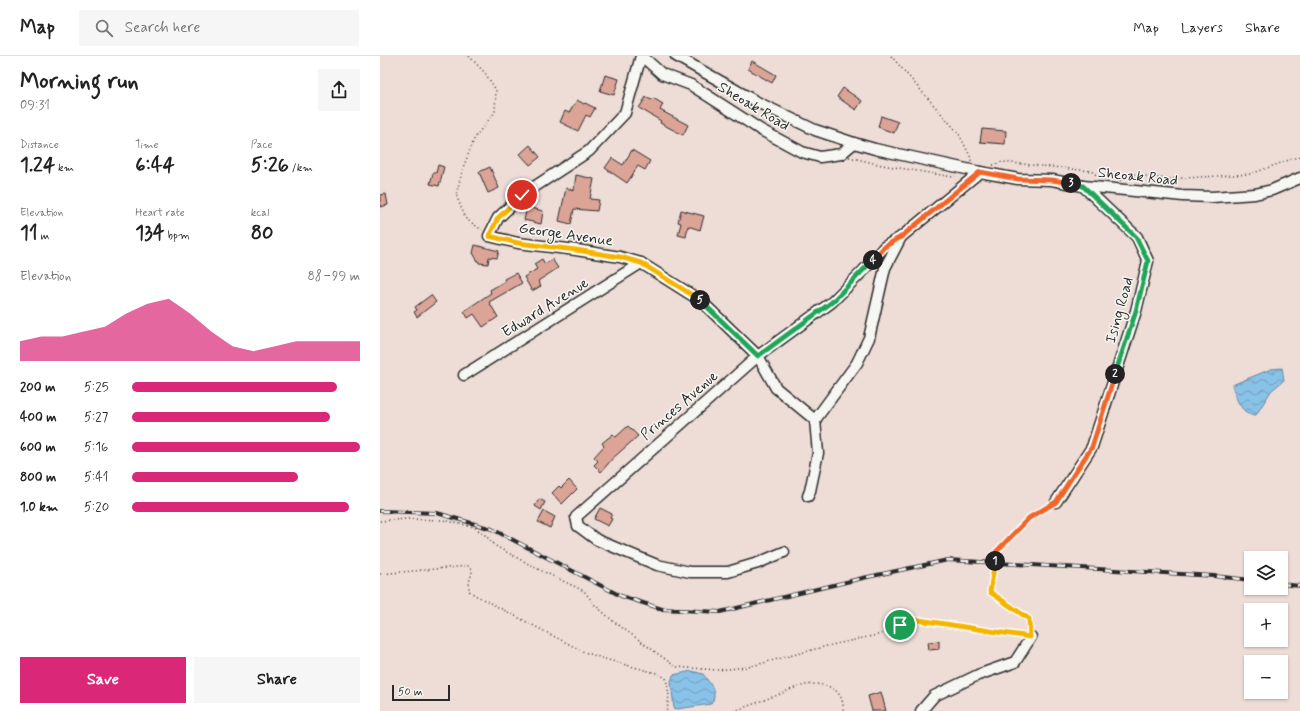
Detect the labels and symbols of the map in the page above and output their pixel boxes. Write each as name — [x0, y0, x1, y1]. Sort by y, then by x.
street label: Sheoak Road — [714, 78, 793, 136]
street label: Sheoak Road — [1097, 163, 1179, 191]
pin: 3 — [1061, 173, 1081, 193]
pin — [505, 178, 539, 212]
street label: George Avenue — [517, 218, 614, 253]
pin: 4 — [863, 250, 883, 270]
street label: Edward Avenue — [498, 273, 593, 343]
street label: Ising Road — [1101, 275, 1140, 346]
pin: 5 — [690, 290, 710, 310]
pin: 2 — [1105, 364, 1125, 384]
street label: Princes Avenue — [637, 366, 723, 445]
pin: 1 — [985, 551, 1005, 571]
pin — [883, 608, 917, 642]
scale bar — [392, 683, 450, 702]

